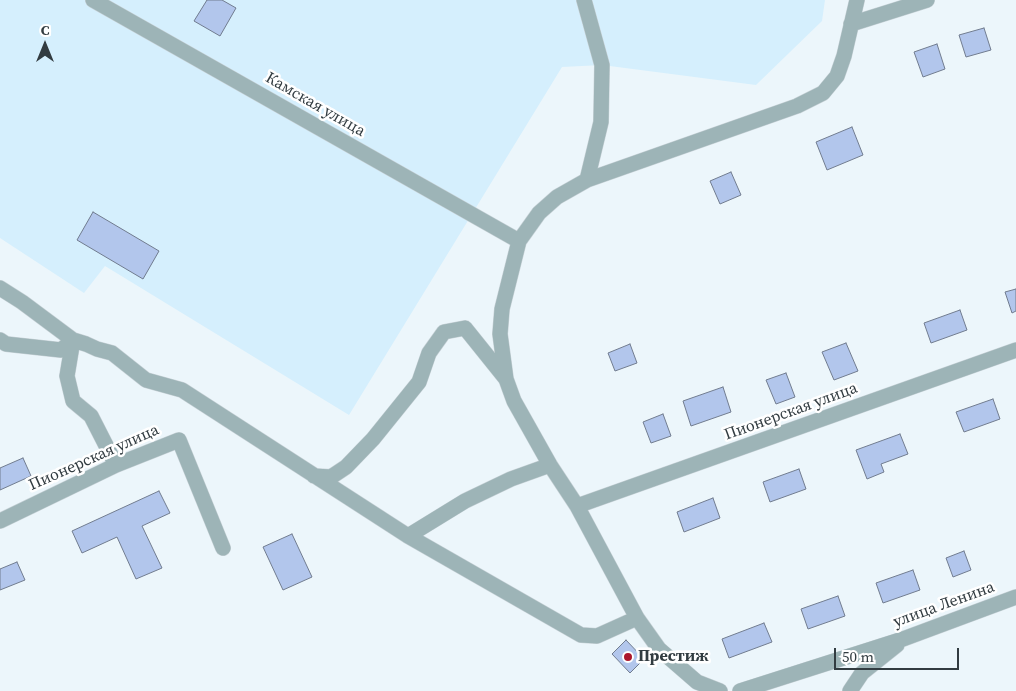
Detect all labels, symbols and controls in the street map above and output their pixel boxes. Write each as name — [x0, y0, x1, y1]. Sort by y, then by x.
north arrow — [20, 20, 70, 70]
text: С — [41, 20, 49, 40]
street label: Камская улица — [262, 69, 368, 141]
street label: Пионерская улица — [722, 379, 860, 445]
street label: Пионерская улица — [26, 421, 162, 495]
street label: улица Ленина — [891, 578, 997, 632]
scale bar — [836, 638, 961, 670]
text: 50 m — [842, 646, 874, 667]
place label: Престиж — [638, 647, 708, 667]
marker: Престиж — [622, 651, 634, 663]

